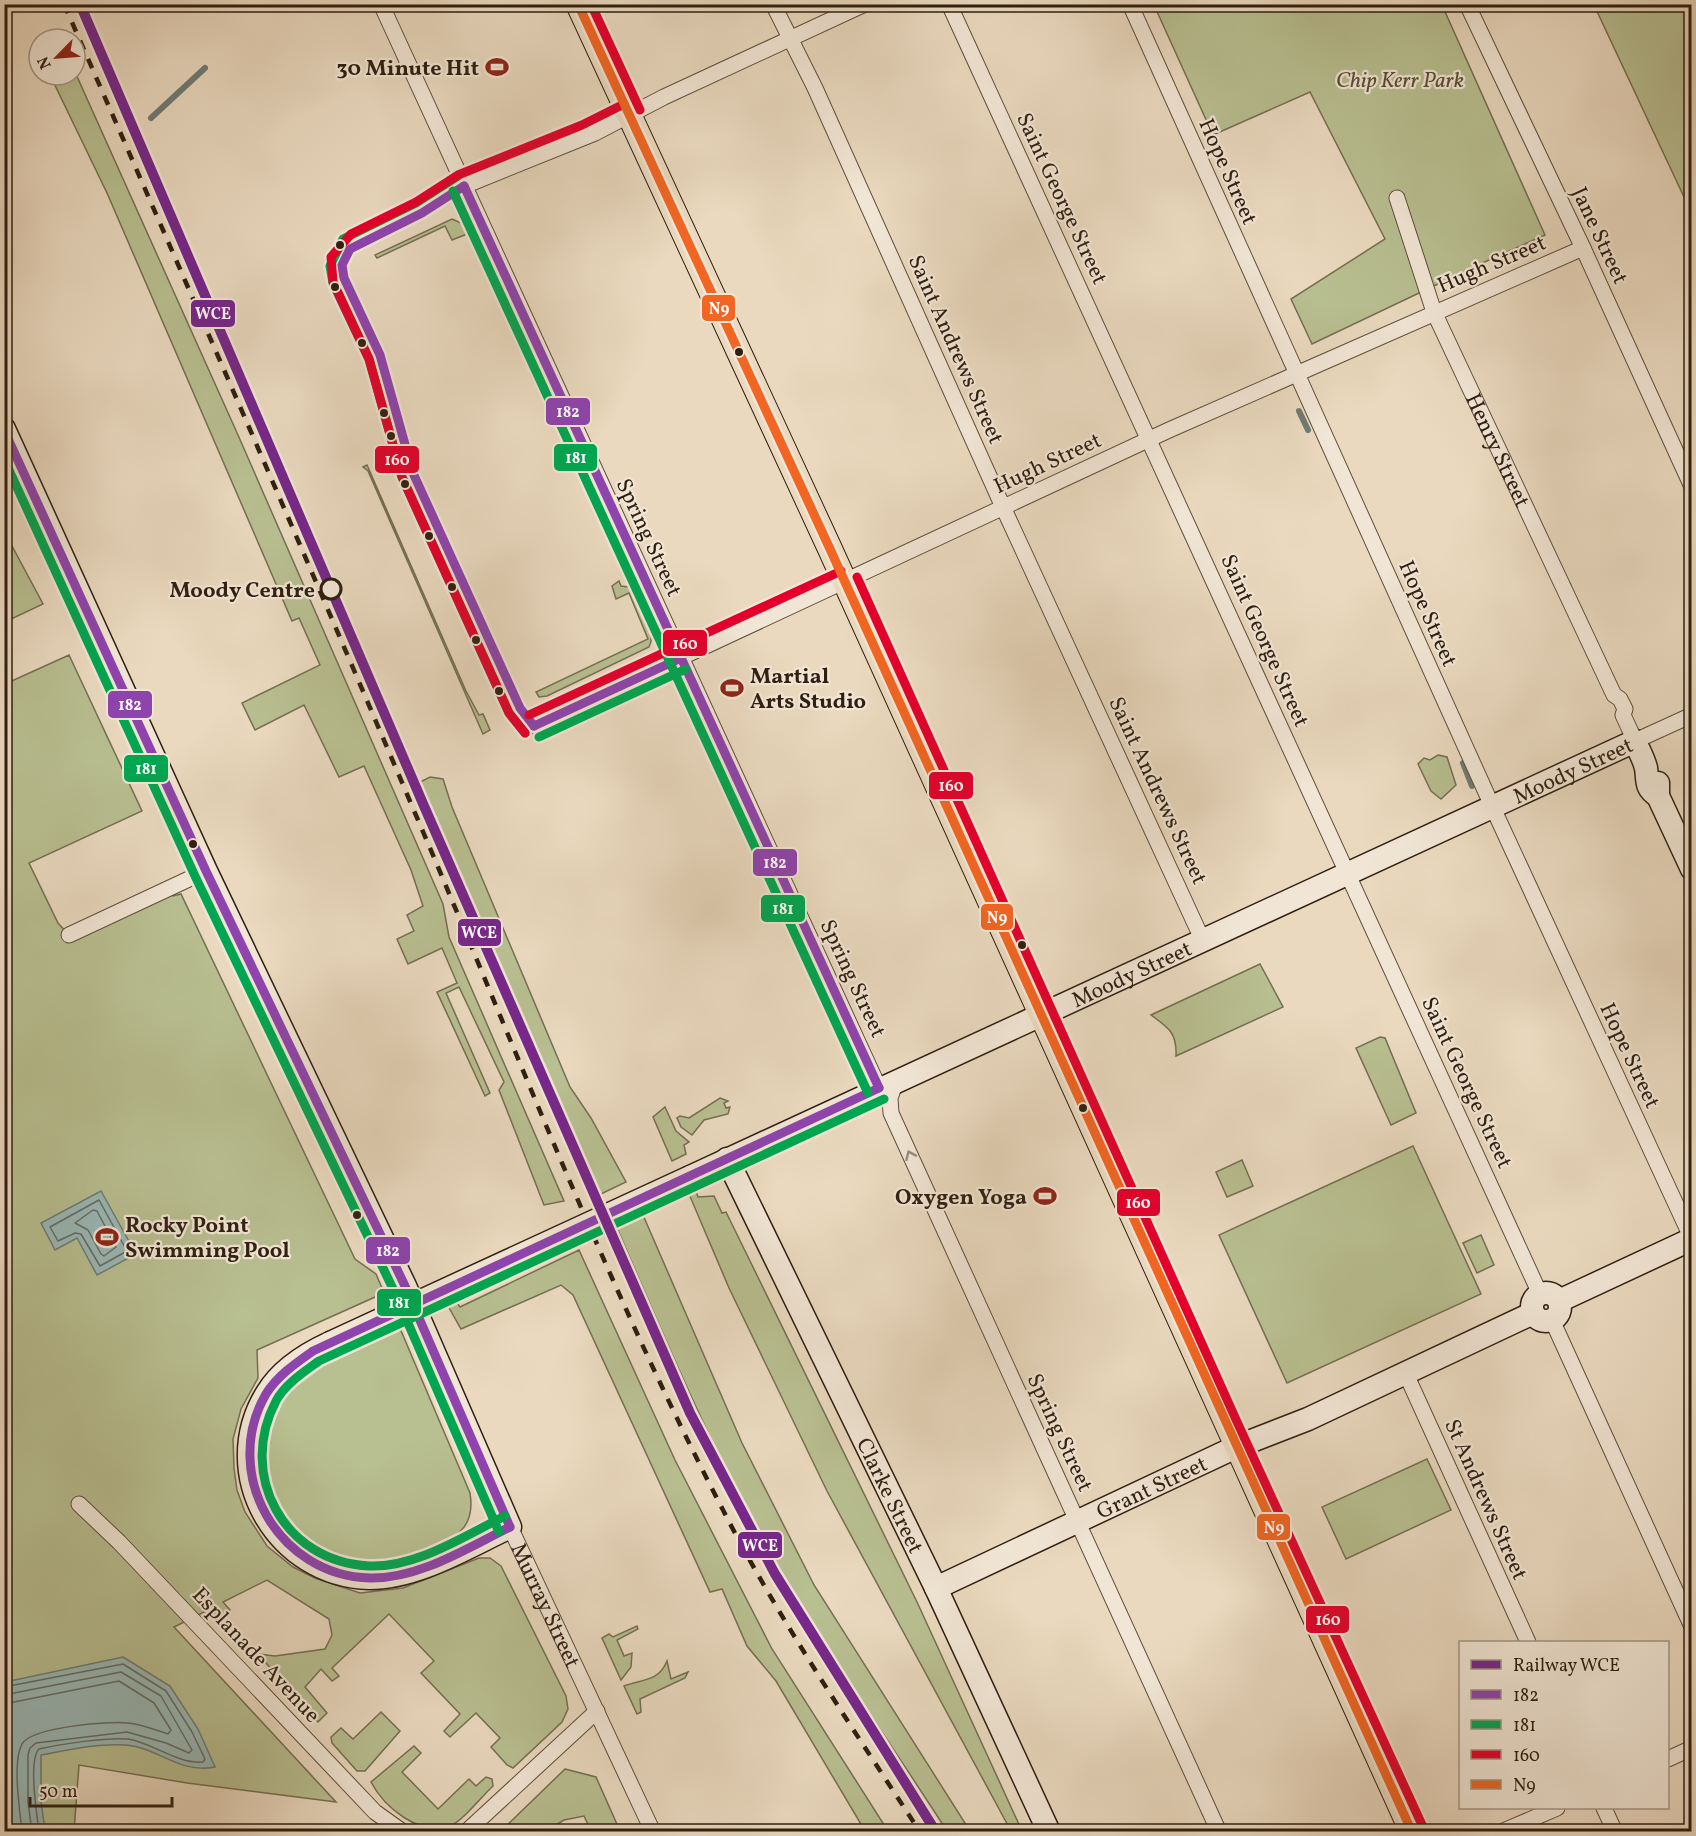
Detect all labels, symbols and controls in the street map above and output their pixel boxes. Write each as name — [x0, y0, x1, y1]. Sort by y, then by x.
north arrow — [27, 27, 87, 87]
text: N — [33, 52, 58, 72]
place label: 30 Minute Hit — [337, 54, 479, 85]
sports icon: 30 Minute Hit — [484, 54, 510, 80]
park label: Chip Kerr Park — [1336, 66, 1464, 97]
street label: Saint George Street — [1007, 108, 1114, 290]
street label: Hope Street — [1189, 114, 1264, 230]
street label: Jane Street — [1563, 182, 1635, 290]
street label: Hugh Street — [1433, 228, 1551, 302]
unlabelled marker — [334, 239, 346, 251]
street label: Saint Andrews Street — [899, 251, 1010, 450]
unlabelled marker — [329, 281, 341, 293]
line badge: N9 — [701, 294, 736, 322]
line badge: WCE — [190, 299, 236, 328]
text: N9 — [709, 299, 729, 321]
text: WCE — [195, 304, 231, 326]
unlabelled marker — [356, 337, 368, 349]
unlabelled marker — [733, 346, 745, 358]
street label: Henry Street — [1456, 389, 1537, 513]
line badge: 182 — [545, 397, 591, 426]
text: 182 — [556, 402, 580, 424]
unlabelled marker — [378, 407, 390, 419]
street label: Hugh Street — [989, 426, 1107, 503]
unlabelled marker — [385, 430, 397, 442]
line badge: 181 — [553, 443, 598, 472]
line badge: 160 — [374, 445, 420, 474]
text: 181 — [565, 448, 587, 470]
text: 160 — [384, 450, 410, 472]
street label: Spring Street — [607, 474, 689, 602]
unlabelled marker — [399, 478, 411, 490]
unlabelled marker — [423, 530, 435, 542]
street label: Saint George Street — [1212, 550, 1316, 733]
street label: Hope Street — [1389, 556, 1464, 672]
place label: Moody Centre — [169, 576, 315, 607]
marker: Moody Centre — [320, 578, 342, 600]
unlabelled marker — [446, 581, 458, 593]
line badge: 160 — [662, 629, 708, 657]
unlabelled marker — [470, 634, 482, 646]
text: 160 — [672, 634, 698, 656]
place label: Martial Arts Studio — [750, 662, 866, 718]
sports icon: Martial Arts Studio — [719, 675, 745, 701]
unlabelled marker — [493, 685, 505, 697]
line badge: 182 — [107, 690, 153, 719]
street label: Saint Andrews Street — [1100, 692, 1214, 890]
text: 182 — [118, 695, 142, 717]
street label: Moody Street — [1508, 731, 1639, 813]
line badge: 181 — [123, 754, 169, 783]
text: 181 — [135, 759, 157, 781]
line badge: 160 — [928, 771, 974, 800]
text: 160 — [938, 776, 964, 798]
unlabelled marker — [187, 838, 199, 850]
line badge: 182 — [752, 848, 798, 877]
text: 182 — [763, 853, 787, 875]
line badge: 181 — [760, 894, 806, 923]
text: 181 — [772, 899, 794, 921]
line badge: N9 — [980, 903, 1014, 931]
text: N9 — [987, 908, 1007, 930]
street label: Spring Street — [811, 915, 893, 1043]
line badge: WCE — [457, 918, 502, 947]
text: WCE — [461, 923, 497, 945]
street label: Moody Street — [1067, 934, 1198, 1017]
unlabelled marker — [1016, 939, 1028, 951]
street label: Saint George Street — [1412, 992, 1519, 1174]
street label: Hope Street — [1591, 998, 1667, 1114]
unlabelled marker — [1077, 1102, 1089, 1114]
one-way arrow — [905, 1151, 917, 1162]
place label: Oxygen Yoga — [895, 1183, 1027, 1214]
sports icon: Oxygen Yoga — [1032, 1183, 1058, 1209]
line badge: 160 — [1116, 1188, 1161, 1217]
text: 160 — [1125, 1193, 1151, 1215]
unlabelled marker — [351, 1209, 363, 1221]
place label: Rocky Point Swimming Pool — [125, 1211, 290, 1267]
sports icon: Rocky Point Swimming Pool — [94, 1224, 120, 1250]
line badge: 182 — [365, 1236, 411, 1265]
text: 182 — [376, 1241, 400, 1263]
line badge: 181 — [376, 1288, 422, 1317]
text: 181 — [388, 1293, 410, 1315]
street label: Spring Street — [1018, 1369, 1100, 1497]
street label: St Andrews Street — [1435, 1415, 1534, 1586]
street label: Clarke Street — [847, 1433, 930, 1560]
street label: Grant Street — [1092, 1450, 1213, 1528]
line badge: N9 — [1256, 1513, 1291, 1541]
text: N9 — [1264, 1518, 1284, 1540]
line badge: WCE — [737, 1531, 783, 1559]
text: WCE — [742, 1536, 778, 1558]
street label: Murray Street — [502, 1538, 587, 1674]
street label: Esplanade Avenue — [184, 1581, 326, 1731]
line badge: 160 — [1305, 1605, 1350, 1634]
text: 160 — [1315, 1610, 1341, 1632]
legend — [1459, 1641, 1669, 1809]
text: Railway WCE — [1513, 1654, 1620, 1679]
text: 182 — [1513, 1684, 1539, 1709]
text: 181 — [1513, 1714, 1536, 1739]
text: 160 — [1513, 1744, 1540, 1769]
scale bar — [30, 1770, 172, 1808]
text: N9 — [1513, 1774, 1536, 1799]
text: 50 m — [39, 1780, 78, 1805]

